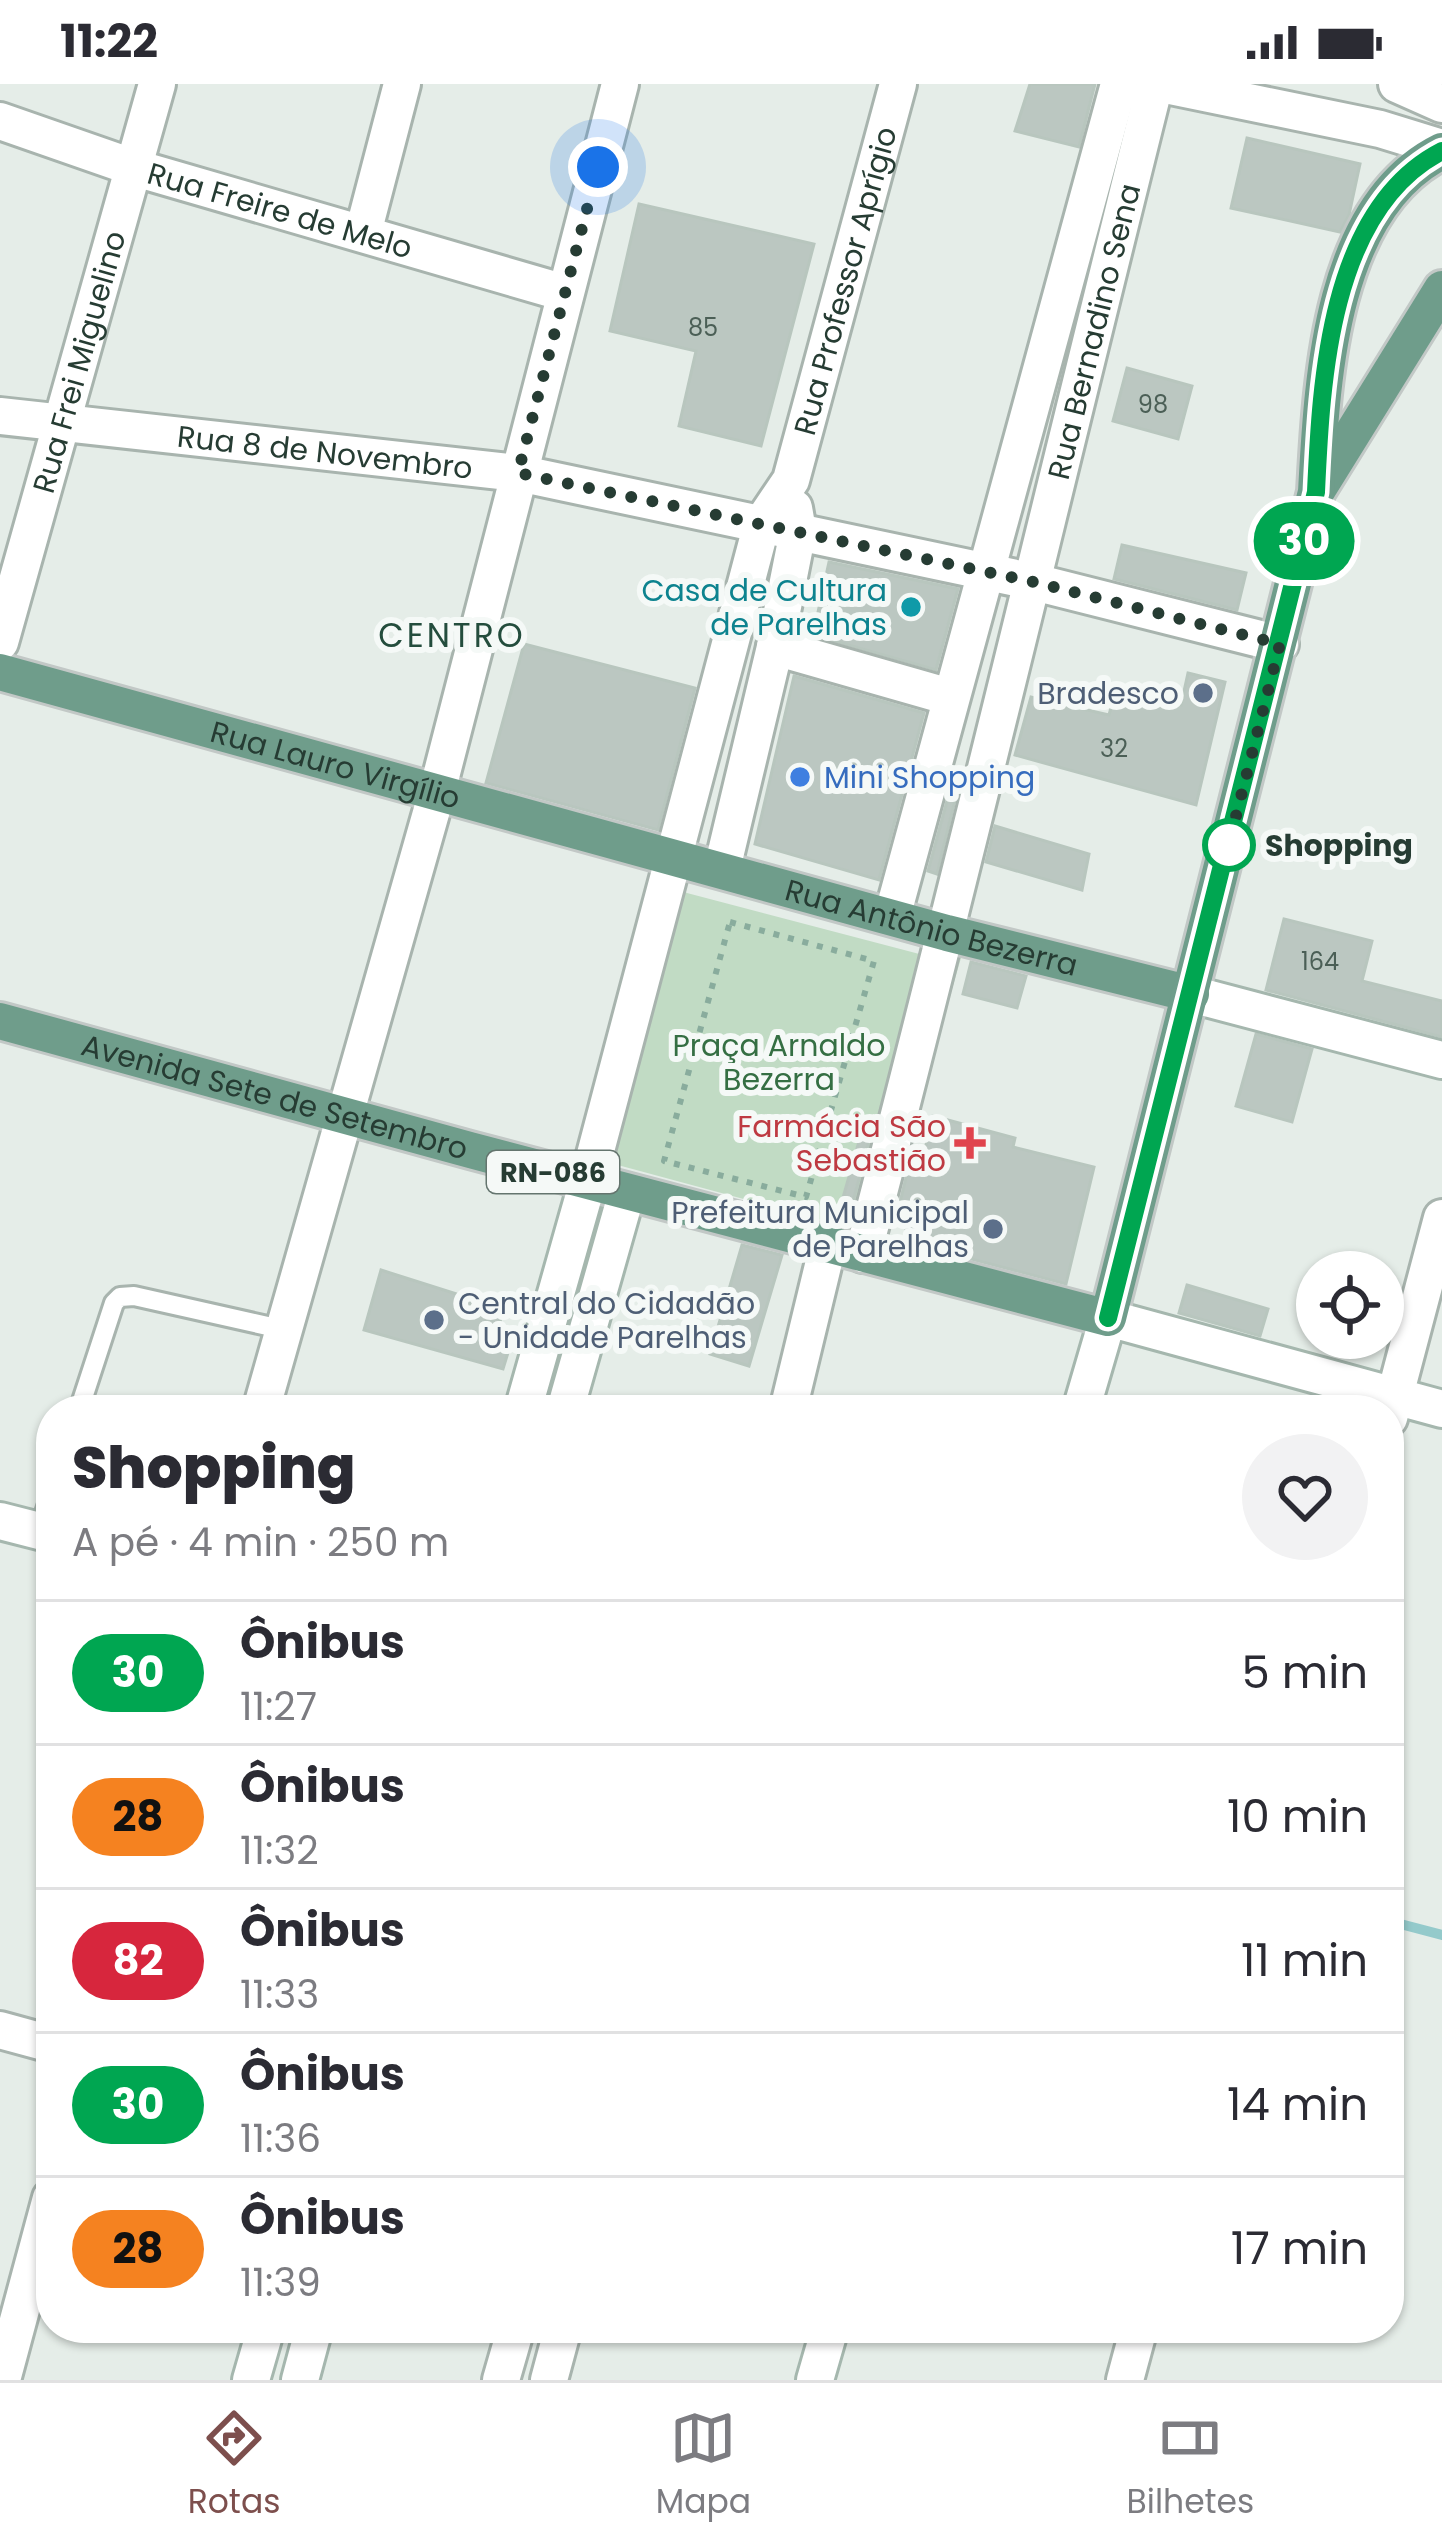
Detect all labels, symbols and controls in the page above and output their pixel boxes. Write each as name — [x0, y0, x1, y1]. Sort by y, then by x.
text: 11:22 — [60, 10, 158, 73]
street label: Rua Professor Aprígio — [783, 122, 907, 440]
your location — [568, 137, 628, 197]
street label: Rua Freire de Melo — [143, 151, 418, 269]
street label: Rua Bernadino Sena — [1036, 179, 1151, 484]
street label: Rua Frei Miguelino — [21, 226, 136, 498]
house number: 85 — [688, 311, 718, 344]
house number: 98 — [1138, 388, 1168, 421]
street label: Rua 8 de Novembro — [175, 414, 475, 489]
line badge: 30 — [1250, 502, 1358, 580]
text: 30 — [1278, 511, 1330, 570]
place label: Casa de Cultura de Parelhas — [641, 569, 887, 646]
marker: Casa de Cultura de Parelhas — [898, 594, 924, 620]
district label: CENTRO — [378, 612, 526, 659]
place label: Bradesco — [1037, 672, 1179, 715]
marker: Bradesco — [1190, 680, 1216, 706]
street label: Rua Lauro Virgílio — [206, 710, 465, 819]
house number: 32 — [1100, 732, 1128, 765]
place label: Mini Shopping — [824, 756, 1035, 799]
marker: Mini Shopping — [787, 764, 813, 790]
marker: Shopping — [1204, 820, 1254, 870]
place label: Shopping — [1265, 824, 1413, 867]
street label: Rua Antônio Bezerra — [780, 868, 1082, 986]
house number: 164 — [1301, 945, 1339, 978]
street label: Avenida Sete de Setembro — [77, 1023, 473, 1170]
park label: Praça Arnaldo Bezerra — [672, 1024, 886, 1101]
place label: Farmácia São Sebastião — [737, 1105, 946, 1182]
marker: Farmácia São Sebastião — [957, 1130, 983, 1156]
road number: RN-086 — [487, 1151, 619, 1193]
place label: Prefeitura Municipal de Parelhas — [671, 1191, 969, 1268]
marker: Prefeitura Municipal de Parelhas — [980, 1216, 1006, 1242]
map controls — [1296, 1251, 1404, 1359]
button: locate — [1296, 1251, 1404, 1359]
place label: Central do Cidadão - Unidade Parelhas — [458, 1282, 755, 1359]
marker: Central do Cidadão - Unidade Parelhas — [421, 1307, 447, 1333]
text: Shopping — [72, 1428, 356, 1508]
button: heart — [1242, 1434, 1368, 1560]
text: A pé · 4 min · 250 m — [72, 1515, 449, 1570]
text: Ônibus — [240, 1611, 405, 1674]
text: 5 min — [1242, 1641, 1368, 1704]
text: 30 — [112, 1643, 164, 1702]
text: 11:27 — [240, 1679, 317, 1734]
text: Ônibus — [240, 1755, 405, 1818]
text: 10 min — [1227, 1785, 1368, 1848]
text: 28 — [112, 1787, 164, 1846]
text: 11:32 — [240, 1823, 319, 1878]
text: Ônibus — [240, 1899, 405, 1962]
text: 11 min — [1241, 1929, 1368, 1992]
text: 82 — [112, 1931, 164, 1990]
text: 11:33 — [240, 1967, 319, 2022]
text: Ônibus — [240, 2043, 405, 2106]
text: 14 min — [1227, 2073, 1368, 2136]
text: 30 — [112, 2075, 164, 2134]
text: 11:36 — [240, 2111, 321, 2166]
text: Ônibus — [240, 2187, 405, 2250]
text: 17 min — [1231, 2217, 1368, 2280]
text: 28 — [112, 2219, 164, 2278]
text: 11:39 — [240, 2255, 321, 2310]
tab: Rotas — [188, 2405, 280, 2527]
tab: Mapa — [656, 2405, 751, 2527]
tab: Bilhetes — [1127, 2405, 1254, 2527]

